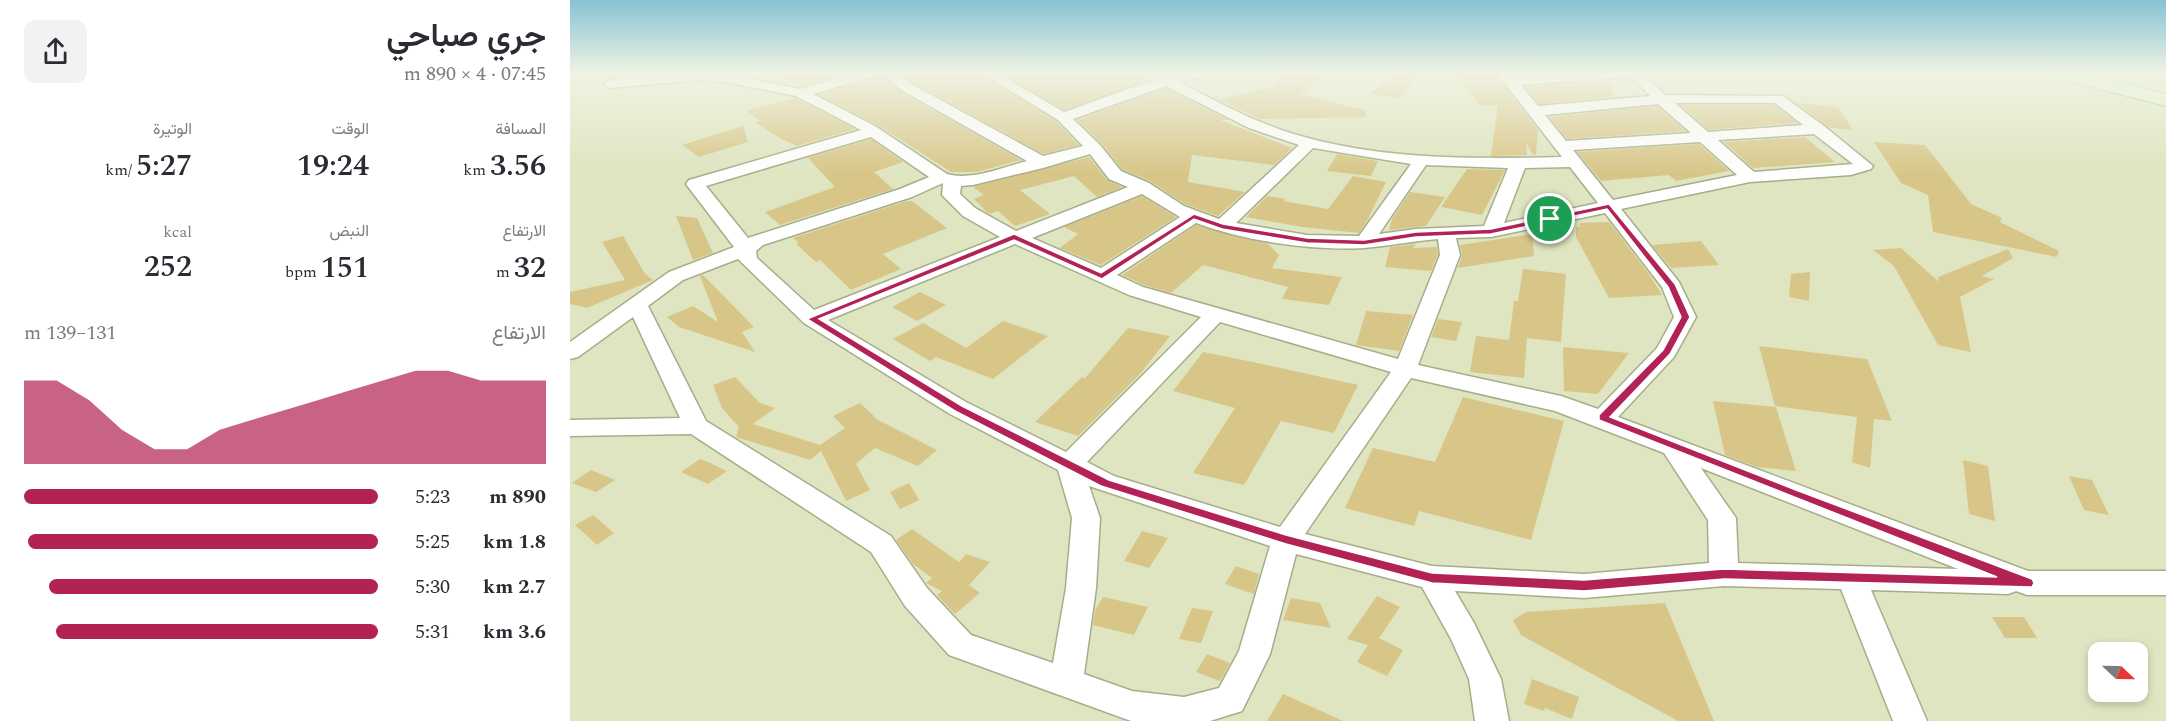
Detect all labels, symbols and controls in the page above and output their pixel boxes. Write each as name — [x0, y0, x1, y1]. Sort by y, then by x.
text: جري صباحي — [386, 11, 546, 61]
button: share — [24, 20, 87, 83]
text: 07:45 · 4 × 890 m — [404, 59, 546, 89]
text: الوتيرة — [153, 117, 192, 141]
text: الوقت — [331, 117, 369, 141]
text: المسافة — [495, 117, 546, 141]
text: 5:27 — [136, 143, 192, 189]
text: 19:24 — [297, 143, 369, 189]
text: 3.56 — [490, 143, 546, 189]
text: /km — [105, 158, 136, 182]
text: km — [463, 158, 490, 182]
pin — [1524, 193, 1575, 244]
icon: arrive — [1533, 202, 1566, 235]
text: النبض — [329, 219, 369, 243]
text: الارتفاع — [503, 219, 546, 243]
text: kcal — [163, 220, 192, 244]
text: 252 — [144, 244, 192, 290]
text: 151 — [321, 245, 369, 291]
text: 32 — [514, 245, 546, 291]
text: bpm — [285, 260, 321, 284]
text: m — [496, 260, 514, 284]
text: 131–139 m — [24, 318, 116, 348]
text: الارتفاع — [492, 318, 546, 348]
text: 5:23 — [415, 482, 450, 512]
text: 890 m — [489, 482, 546, 512]
text: 5:25 — [415, 527, 450, 557]
text: 1.8 km — [483, 527, 546, 557]
text: 5:30 — [415, 572, 450, 602]
text: 2.7 km — [483, 572, 546, 602]
text: 5:31 — [415, 617, 450, 647]
text: 3.6 km — [483, 617, 546, 647]
north arrow — [2088, 642, 2148, 702]
map controls — [2088, 642, 2148, 702]

